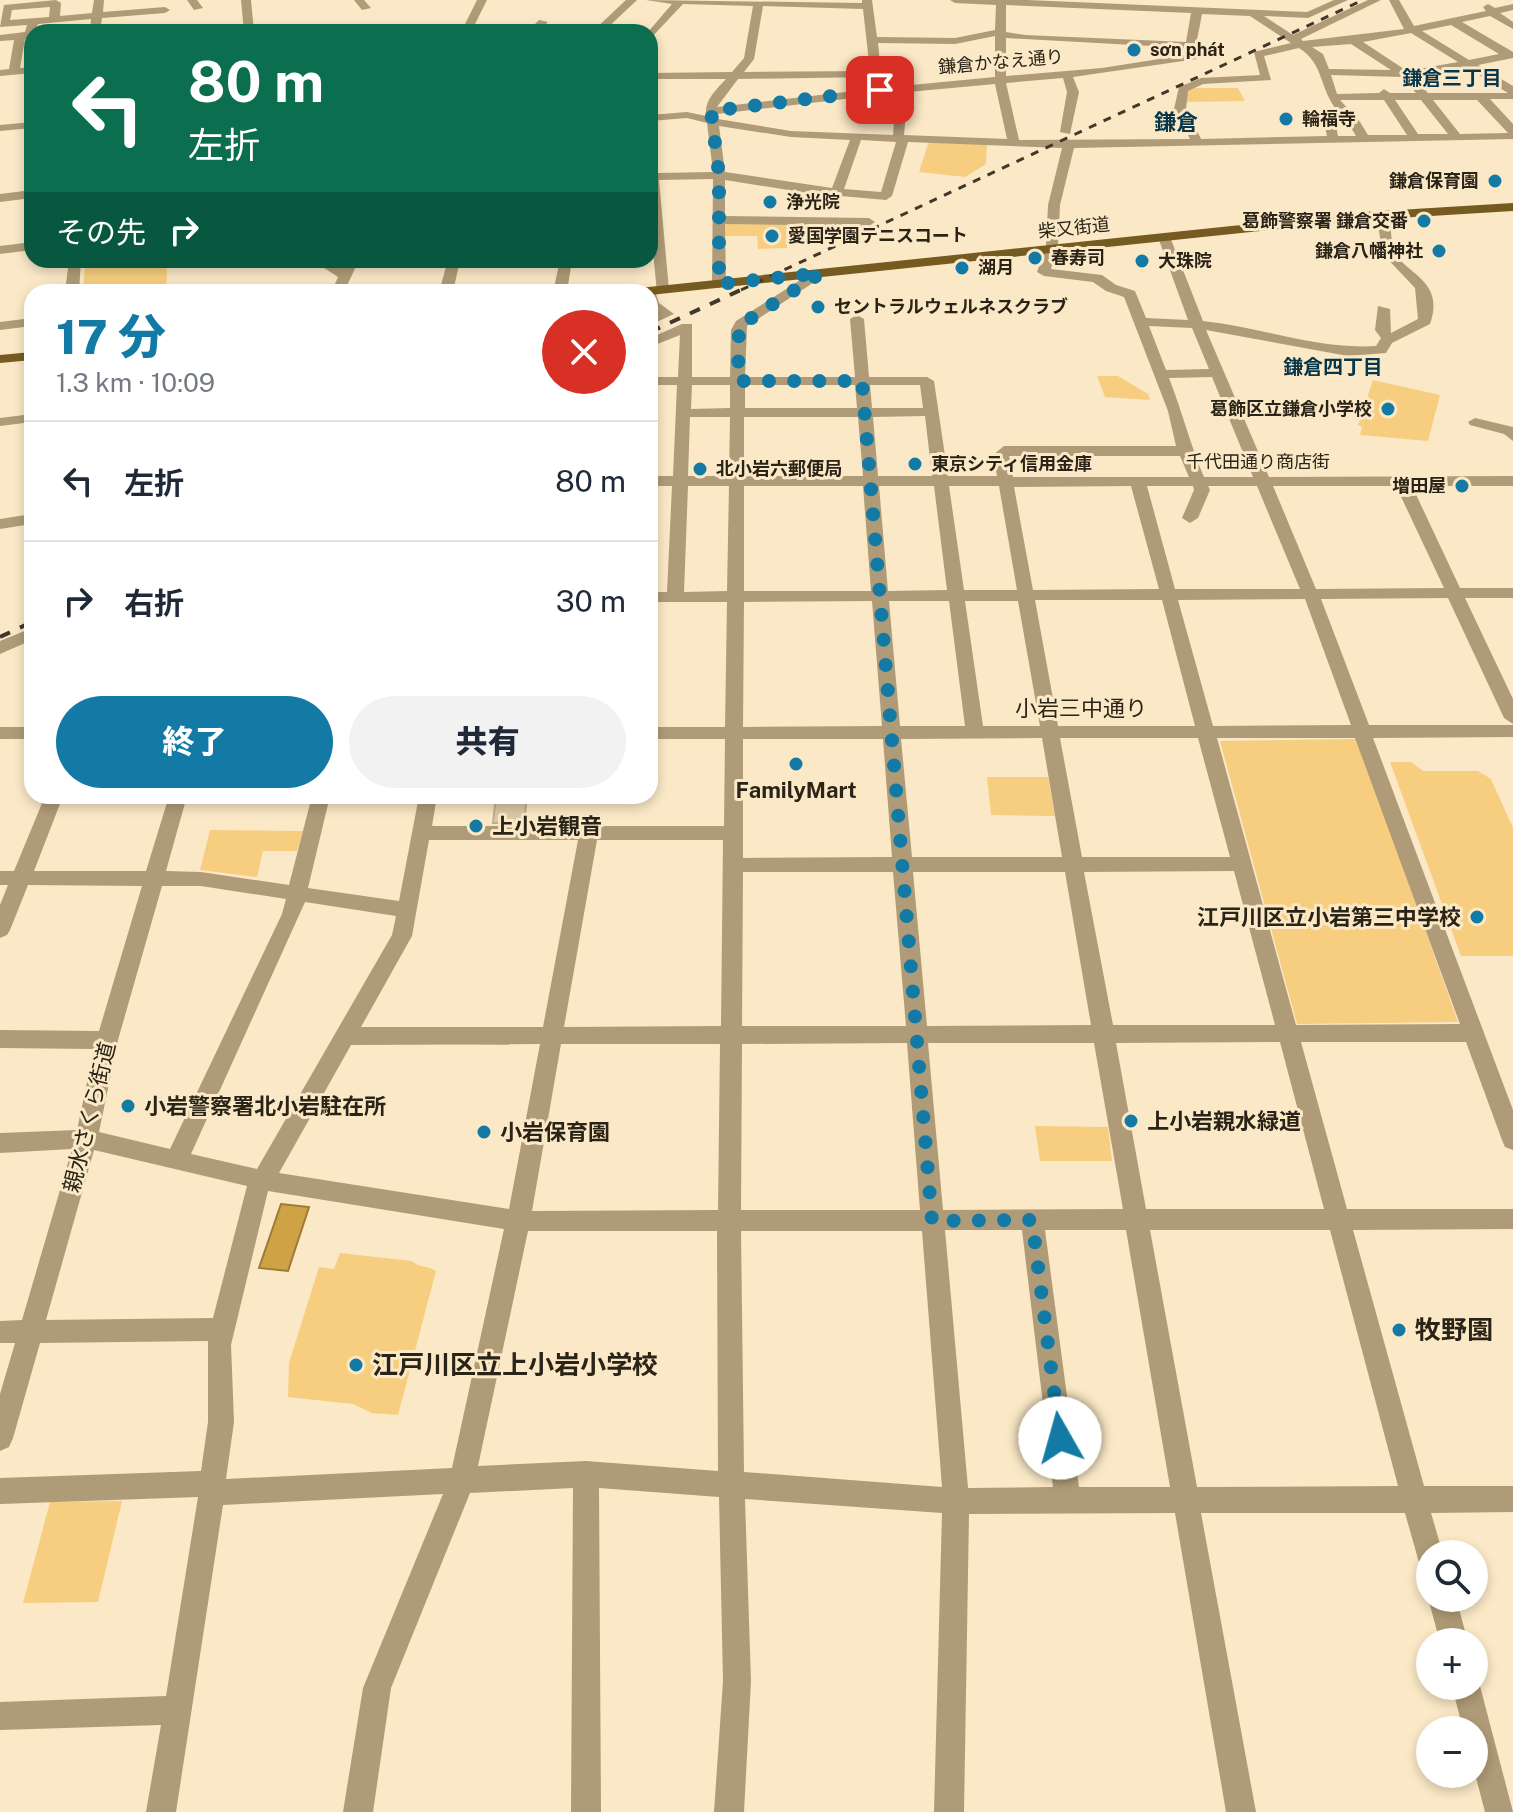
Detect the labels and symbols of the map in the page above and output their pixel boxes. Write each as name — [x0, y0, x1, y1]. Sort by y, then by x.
place label: sơn phát — [1150, 39, 1225, 60]
marker: sơn phát — [1125, 41, 1143, 59]
street label: 鎌倉かなえ通り — [937, 46, 1065, 77]
pin — [846, 56, 914, 124]
district label: 鎌倉三丁目 — [1402, 66, 1502, 90]
place label: 輪福寺 — [1302, 108, 1356, 129]
district label: 鎌倉 — [1154, 109, 1198, 135]
marker: 輪福寺 — [1277, 110, 1295, 128]
place label: 鎌倉保育園 — [1389, 170, 1479, 191]
marker: 鎌倉保育園 — [1486, 172, 1504, 190]
place label: 浄光院 — [786, 191, 840, 212]
marker: 浄光院 — [761, 193, 779, 211]
place label: 葛飾警察署 鎌倉交番 — [1242, 210, 1408, 231]
marker: 葛飾警察署 鎌倉交番 — [1415, 212, 1433, 230]
street label: 柴又街道 — [1037, 213, 1111, 242]
place label: 愛国学園テニスコート — [788, 225, 968, 246]
marker: 愛国学園テニスコート — [763, 227, 781, 245]
place label: 鎌倉八幡神社 — [1315, 240, 1423, 261]
marker: 鎌倉八幡神社 — [1430, 242, 1448, 260]
place label: 春寿司 — [1051, 247, 1105, 268]
marker: 春寿司 — [1026, 249, 1044, 267]
place label: 大珠院 — [1158, 250, 1212, 271]
marker: 大珠院 — [1133, 252, 1151, 270]
place label: 湖月 — [978, 257, 1014, 278]
marker: 湖月 — [953, 259, 971, 277]
place label: セントラルウェルネスクラブ — [834, 296, 1068, 317]
marker: セントラルウェルネスクラブ — [809, 298, 827, 316]
district label: 鎌倉四丁目 — [1283, 355, 1383, 379]
place label: 葛飾区立鎌倉小学校 — [1210, 398, 1372, 419]
marker: 葛飾区立鎌倉小学校 — [1379, 400, 1397, 418]
street label: 千代田通り商店街 — [1186, 451, 1330, 472]
place label: 東京シティ信用金庫 — [931, 453, 1092, 474]
marker: 東京シティ信用金庫 — [906, 455, 924, 473]
place label: 北小岩六郵便局 — [716, 458, 842, 479]
marker: 北小岩六郵便局 — [691, 460, 709, 478]
place label: 増田屋 — [1392, 475, 1446, 496]
marker: 増田屋 — [1453, 477, 1471, 495]
street label: 小岩三中通り — [1015, 695, 1147, 721]
marker: FamilyMart — [787, 755, 805, 773]
place label: FamilyMart — [735, 777, 857, 803]
place label: 上小岩観音 — [492, 813, 602, 839]
marker: 上小岩観音 — [467, 817, 485, 835]
place label: 江戸川区立小岩第三中学校 — [1197, 904, 1461, 930]
marker: 江戸川区立小岩第三中学校 — [1468, 908, 1486, 926]
street label: 親水さくら街道 — [58, 1039, 120, 1195]
place label: 小岩警察署北小岩駐在所 — [144, 1093, 386, 1119]
marker: 小岩警察署北小岩駐在所 — [119, 1097, 137, 1115]
place label: 上小岩親水緑道 — [1147, 1108, 1301, 1134]
marker: 上小岩親水緑道 — [1122, 1112, 1140, 1130]
place label: 小岩保育園 — [500, 1119, 610, 1145]
marker: 小岩保育園 — [475, 1123, 493, 1141]
place label: 牧野園 — [1415, 1314, 1493, 1345]
marker: 牧野園 — [1390, 1321, 1408, 1339]
place label: 江戸川区立上小岩小学校 — [372, 1349, 658, 1380]
marker: 江戸川区立上小岩小学校 — [347, 1356, 365, 1374]
position arrow — [1018, 1396, 1102, 1480]

